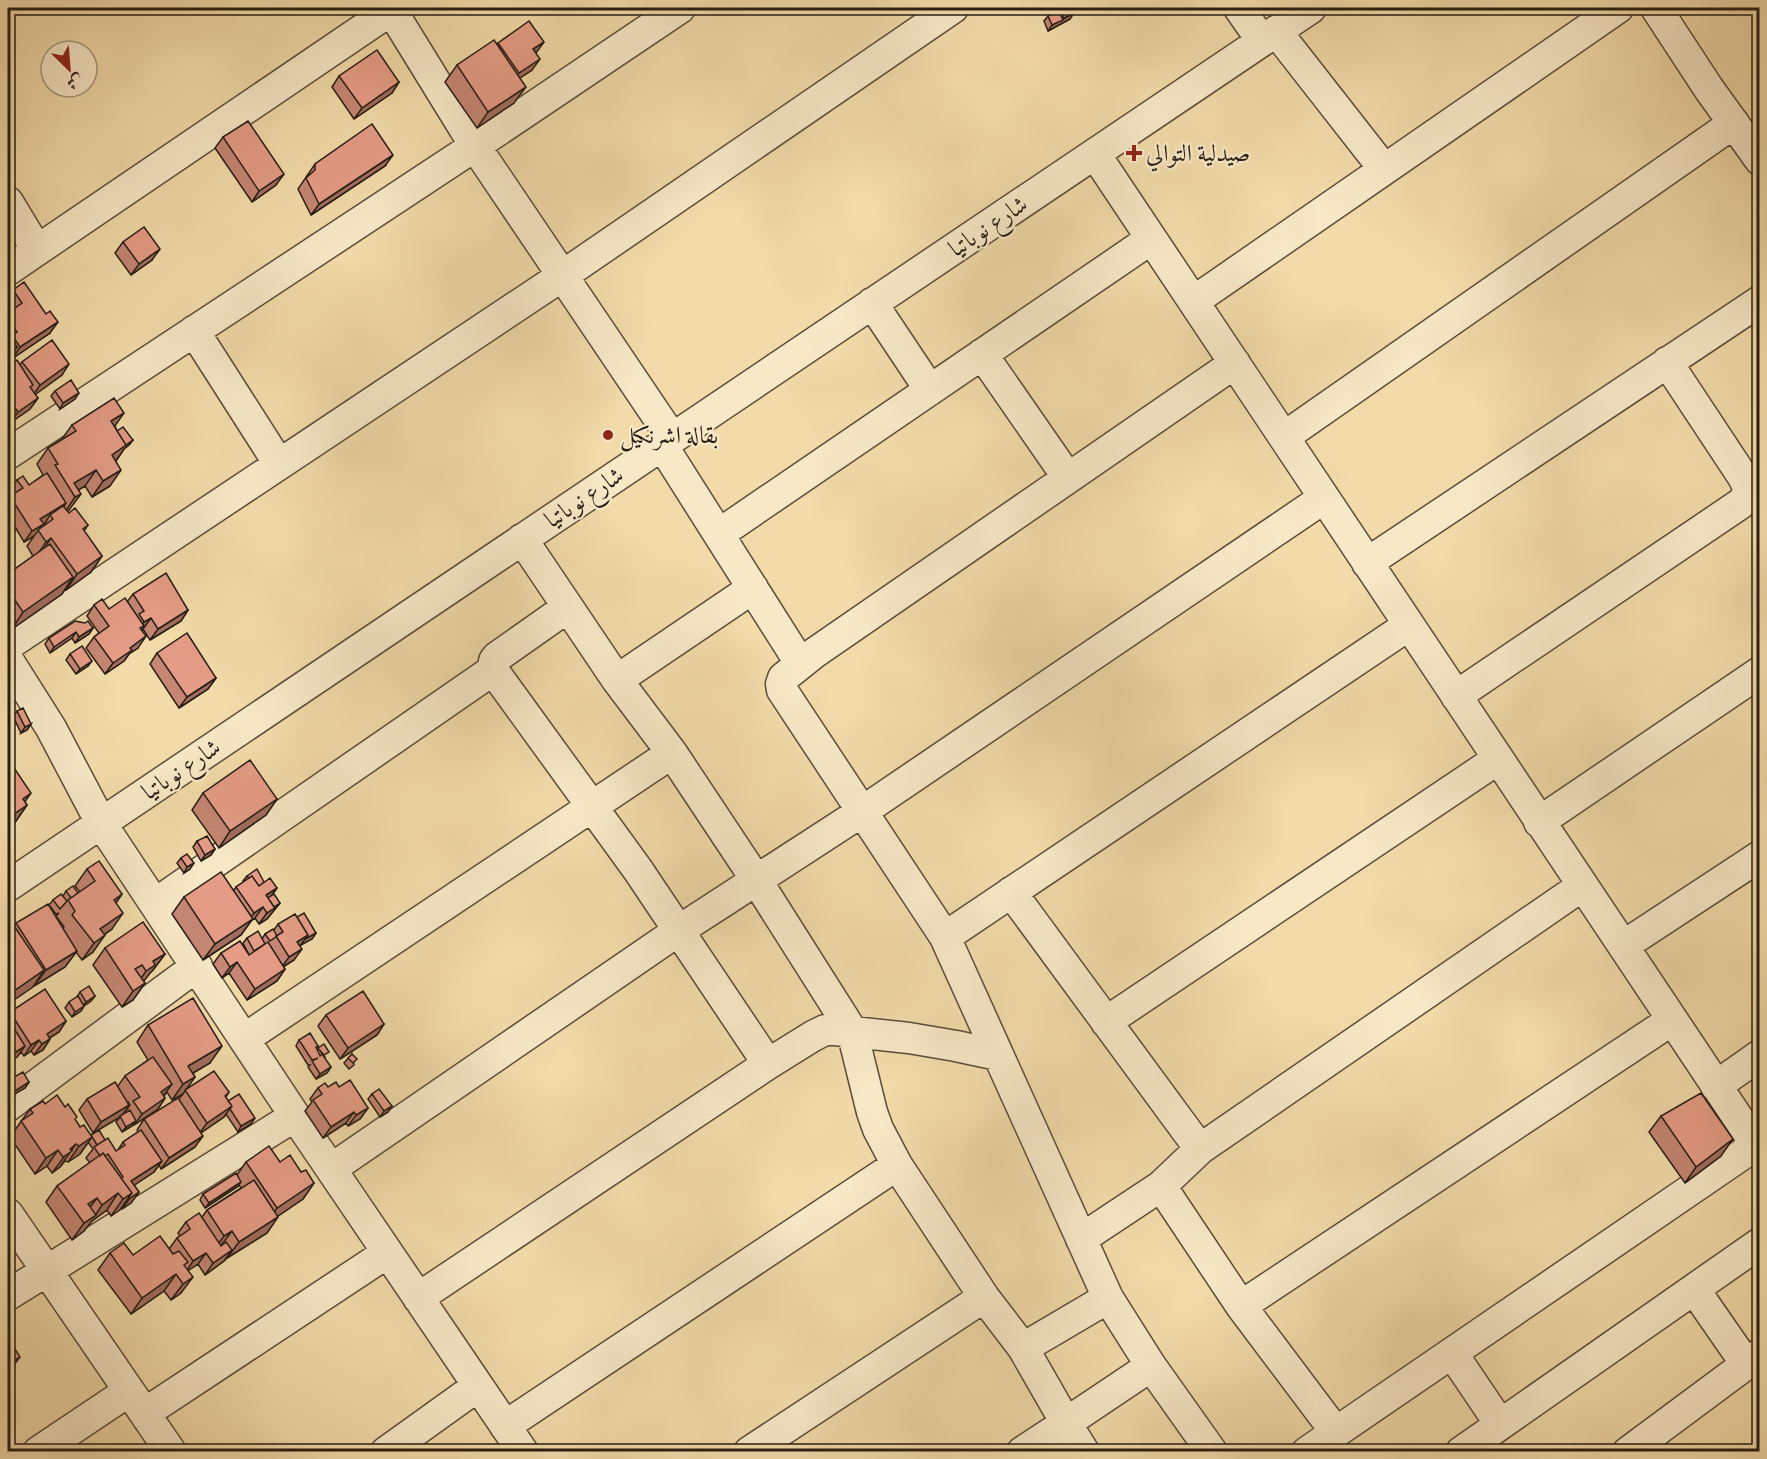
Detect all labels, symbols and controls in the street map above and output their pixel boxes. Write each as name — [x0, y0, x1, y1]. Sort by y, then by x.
north arrow — [39, 39, 99, 99]
text: ش — [64, 70, 86, 94]
place label: صيدلية التوالي — [1146, 138, 1250, 172]
marker: صيدلية التوالي — [1127, 146, 1141, 160]
street label: شارع نوباتيا — [943, 189, 1036, 267]
place label: بقالة اشرنكيل — [620, 420, 718, 452]
marker: بقالة اشرنكيل — [601, 428, 615, 442]
street label: شارع نوباتيا — [539, 460, 632, 538]
street label: شارع نوباتيا — [136, 732, 229, 810]

